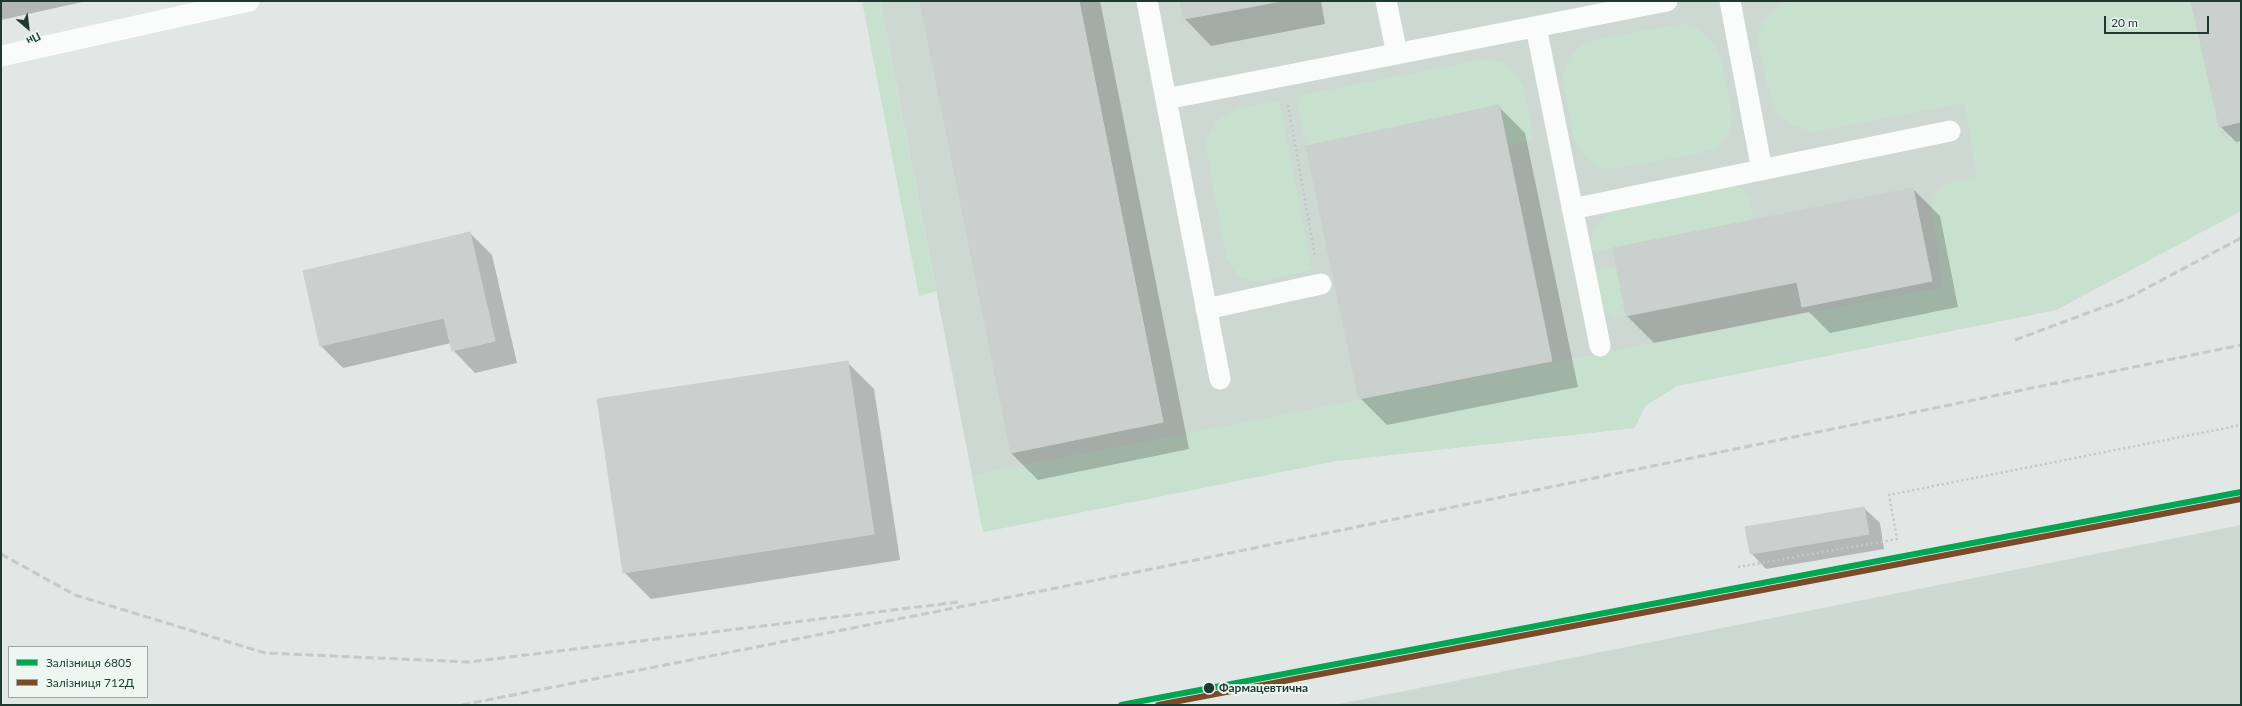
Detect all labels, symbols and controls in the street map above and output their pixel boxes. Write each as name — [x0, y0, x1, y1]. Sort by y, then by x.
north arrow — [8, 8, 48, 48]
scale bar — [2106, 8, 2211, 34]
text: 20 m — [2111, 15, 2138, 30]
text: Пн — [24, 30, 43, 48]
legend — [8, 646, 148, 698]
text: Залізниця 6805 — [46, 655, 132, 670]
text: Залізниця 712Д — [46, 675, 134, 690]
marker: Фармацевтична — [1202, 681, 1216, 695]
place label: Фармацевтична — [1219, 681, 1308, 695]

